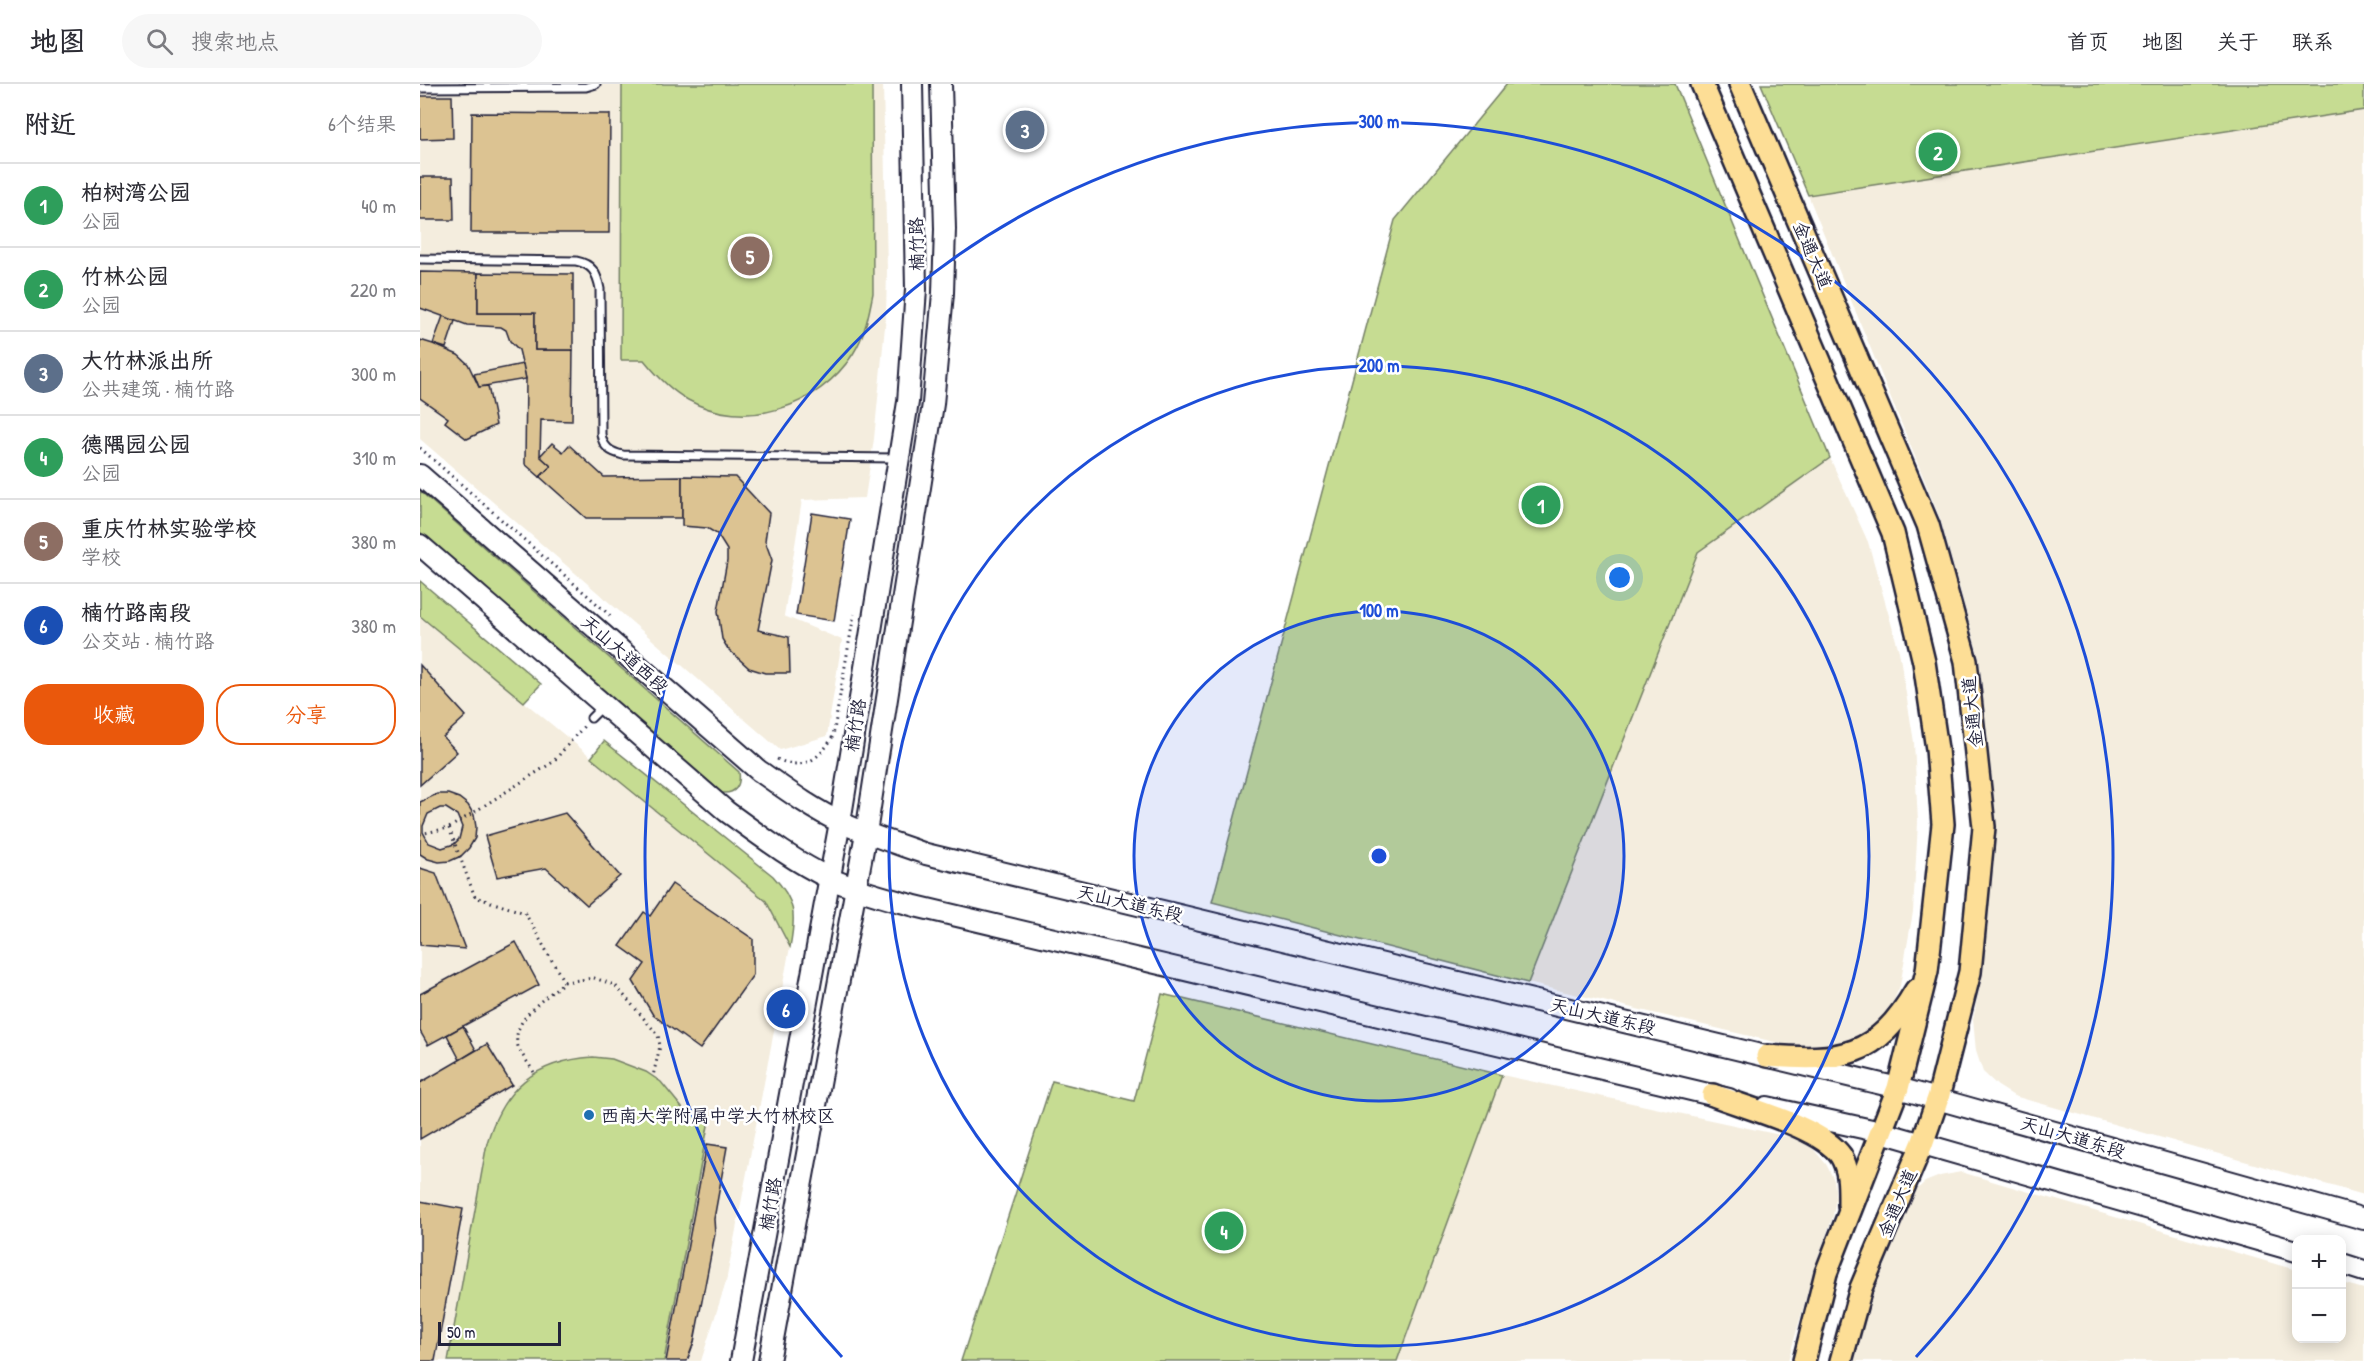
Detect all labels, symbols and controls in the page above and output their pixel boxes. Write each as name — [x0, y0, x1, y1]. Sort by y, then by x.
search box — [122, 14, 542, 68]
text: 地图 — [30, 22, 86, 60]
icon: search — [143, 25, 176, 58]
text: 搜索地点 — [191, 26, 279, 56]
text: 首页 — [2067, 27, 2109, 56]
text: 地图 — [2142, 27, 2184, 56]
text: 关于 — [2217, 27, 2259, 56]
text: 联系 — [2292, 27, 2334, 56]
text: 附近 — [24, 106, 76, 141]
pin: 3 — [1006, 108, 1044, 152]
text: 300 m — [1359, 109, 1399, 134]
text: 6个结果 — [328, 110, 396, 137]
pin: 2 — [1918, 130, 1958, 174]
text: 柏树湾公园 — [81, 177, 191, 207]
text: 1 — [40, 192, 47, 219]
text: 40 m — [361, 192, 396, 219]
text: 公园 — [81, 207, 121, 234]
street label: 楠竹路 — [903, 217, 929, 271]
street label: 金通大道 — [1787, 217, 1839, 293]
pin: 5 — [730, 234, 770, 279]
text: 竹林公园 — [81, 261, 169, 291]
text: 2 — [39, 276, 48, 303]
text: 220 m — [350, 276, 396, 303]
text: 公园 — [81, 291, 121, 318]
text: 大竹林派出所 — [81, 345, 213, 375]
text: 200 m — [1359, 353, 1399, 378]
text: 3 — [39, 360, 48, 387]
text: 300 m — [351, 360, 396, 387]
text: 公共建筑 · 楠竹路 — [81, 375, 234, 402]
text: 德隅园公园 — [81, 429, 191, 459]
text: 4 — [40, 444, 47, 471]
text: 310 m — [353, 444, 396, 471]
text: 公园 — [81, 459, 121, 486]
pin: 1 — [1522, 482, 1560, 528]
text: 重庆竹林实验学校 — [81, 513, 257, 543]
text: 5 — [39, 528, 48, 555]
text: 380 m — [351, 528, 396, 555]
text: 学校 — [81, 543, 121, 570]
your location — [1605, 563, 1634, 592]
text: 楠竹路南段 — [81, 597, 191, 627]
text: 100 m — [1359, 598, 1399, 623]
street label: 天山大道西段 — [576, 609, 674, 699]
text: 6 — [40, 612, 47, 639]
text: 380 m — [351, 612, 396, 639]
text: 公交站 · 楠竹路 — [81, 627, 214, 654]
street label: 金通大道 — [1956, 675, 1988, 749]
button: 收藏 — [24, 684, 204, 745]
button: 分享 — [216, 684, 396, 745]
street label: 楠竹路 — [838, 696, 872, 754]
centre of rings — [1369, 846, 1389, 866]
street label: 天山大道东段 — [1075, 879, 1185, 927]
pin: 6 — [766, 986, 806, 1032]
street label: 天山大道东段 — [1548, 992, 1658, 1040]
place label: 西南大学附属中学大竹林校区 — [601, 1103, 835, 1128]
marker: 西南大学附属中学大竹林校区 — [582, 1108, 596, 1122]
street label: 天山大道东段 — [2018, 1110, 2128, 1164]
street label: 金通大道 — [1871, 1165, 1923, 1241]
street label: 楠竹路 — [753, 1175, 787, 1233]
pin: 4 — [1204, 1208, 1244, 1254]
map controls — [2292, 1235, 2346, 1343]
button: + — [2292, 1235, 2346, 1289]
button: − — [2292, 1289, 2346, 1343]
scale bar — [438, 1319, 561, 1346]
text: 50 m — [447, 1321, 476, 1343]

